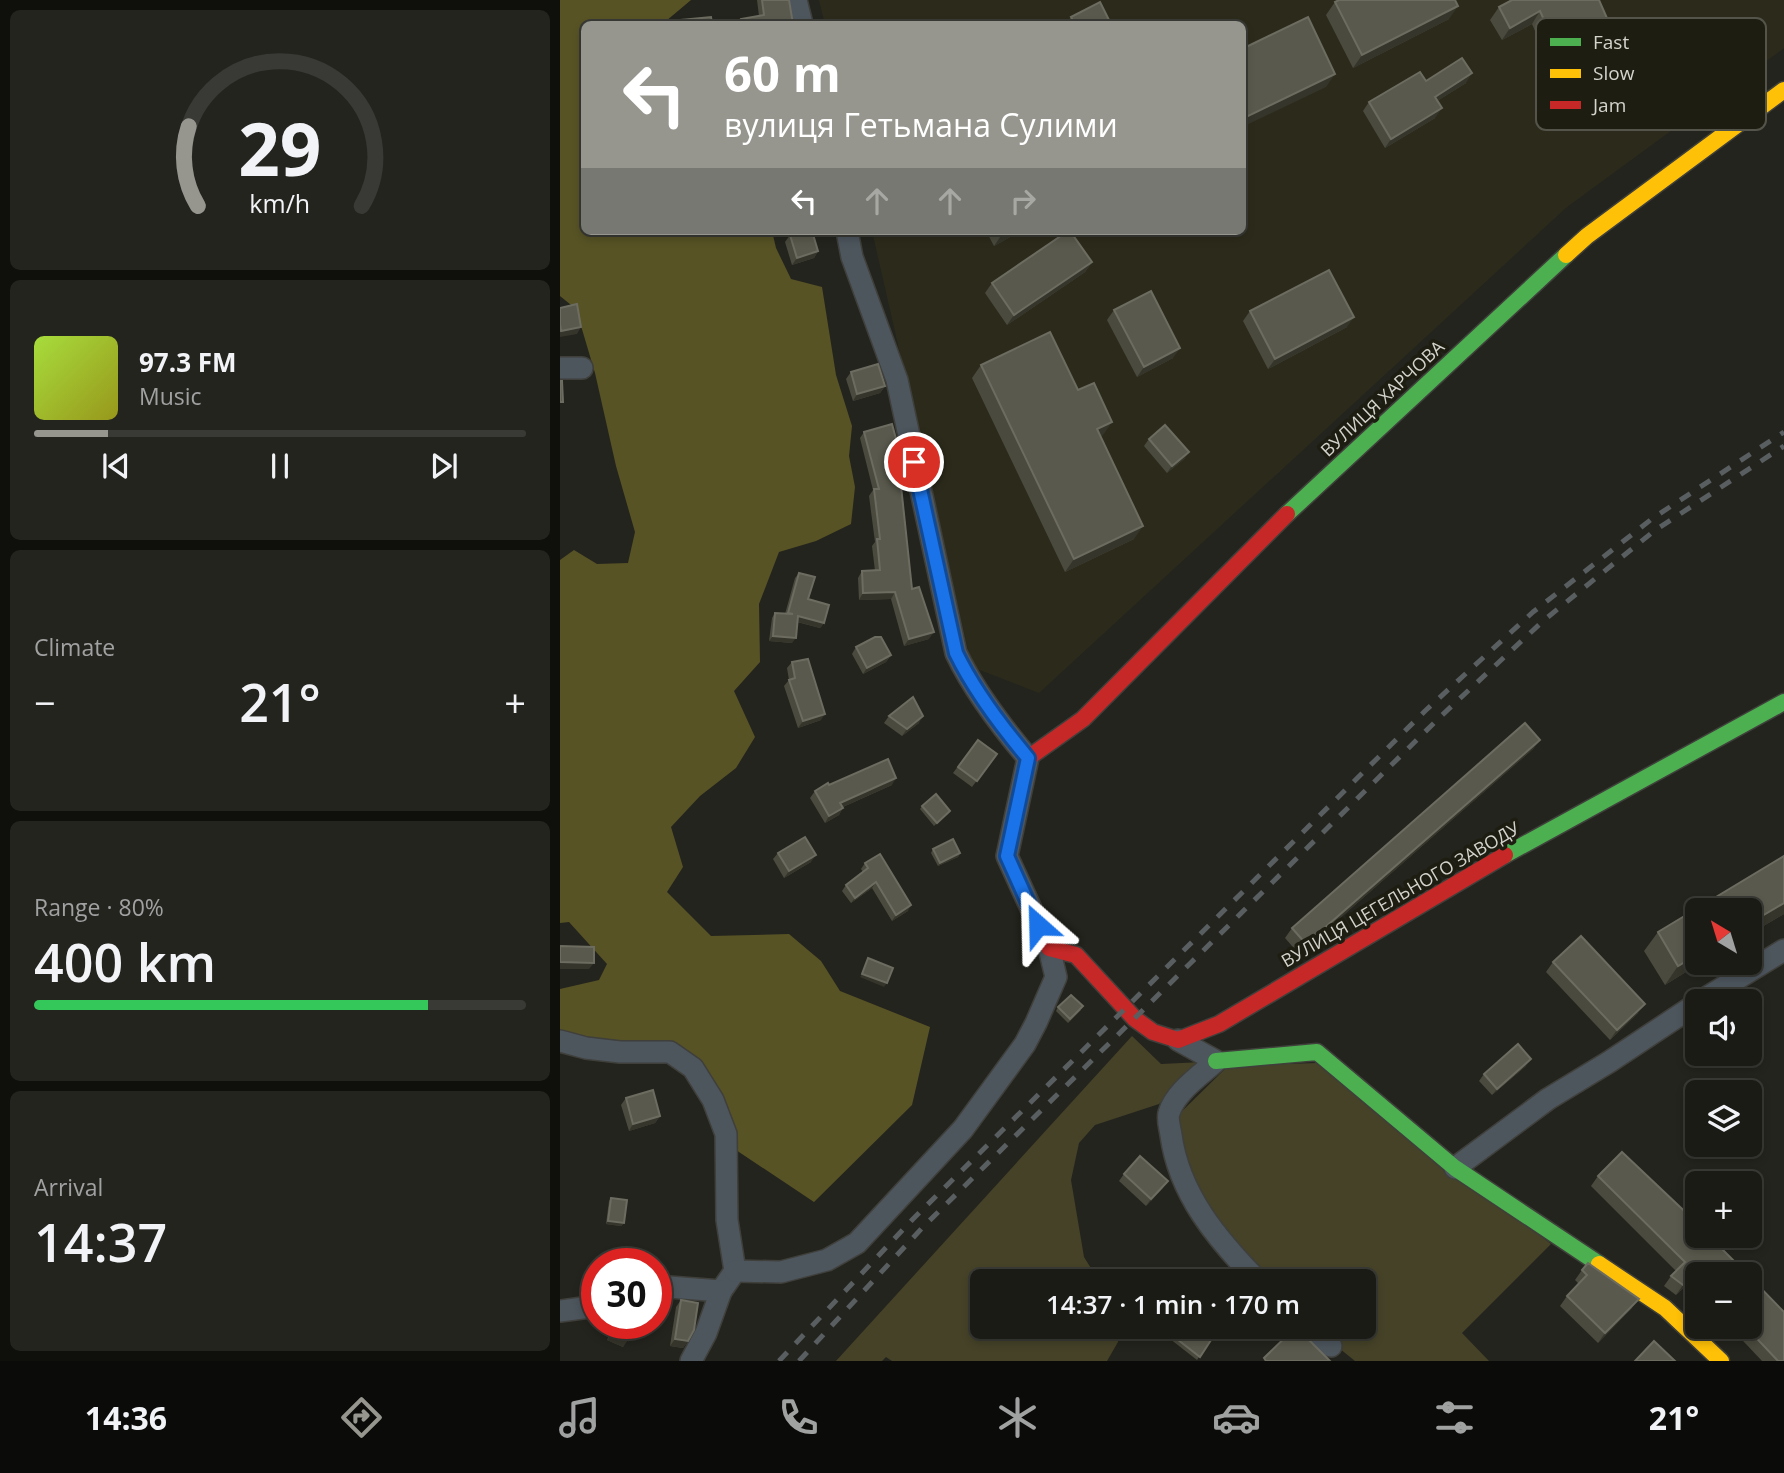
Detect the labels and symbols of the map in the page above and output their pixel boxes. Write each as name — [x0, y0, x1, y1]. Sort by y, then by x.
legend — [1536, 18, 1766, 130]
text: Fast — [1593, 29, 1629, 55]
text: Slow — [1593, 60, 1635, 86]
text: Jam — [1591, 92, 1626, 118]
street label: ВУЛИЦЯ ХАРЧОВА — [1315, 334, 1449, 462]
pin — [884, 432, 944, 492]
street label: ВУЛИЦЯ ЦЕГЕЛЬНОГО ЗАВОДУ — [1276, 815, 1524, 972]
position arrow — [1001, 888, 1075, 962]
north arrow — [1685, 898, 1762, 975]
speed limit sign: 30 — [581, 1248, 672, 1339]

